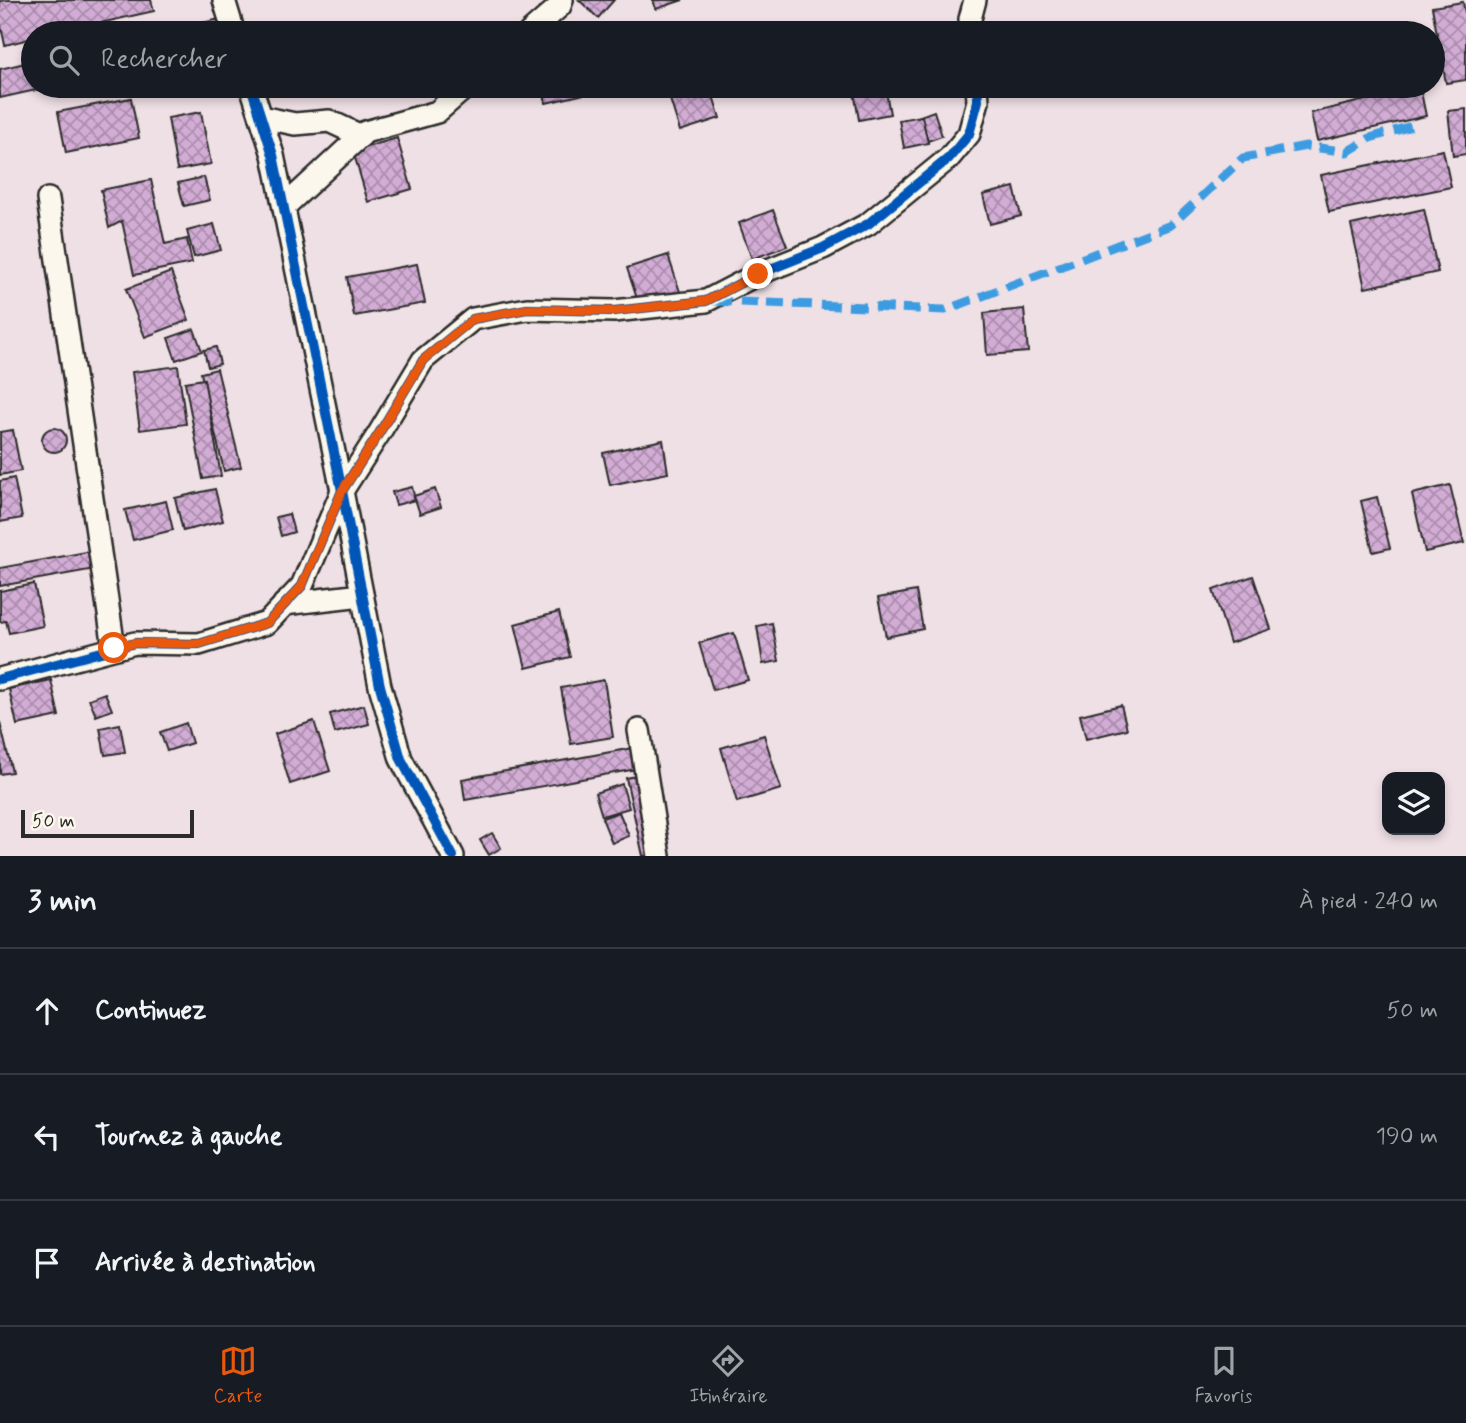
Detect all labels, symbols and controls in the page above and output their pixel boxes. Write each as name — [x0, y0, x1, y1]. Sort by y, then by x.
search box — [21, 21, 1445, 98]
icon: search — [45, 41, 83, 79]
text: Rechercher — [101, 43, 227, 77]
route end — [742, 258, 773, 289]
route start — [98, 632, 129, 663]
map controls — [1382, 772, 1445, 835]
button: layers — [1382, 772, 1445, 835]
scale bar — [21, 807, 194, 839]
text: 50 m — [32, 809, 75, 834]
text: 3 min — [28, 882, 97, 921]
text: À pied · 240 m — [1299, 887, 1438, 917]
icon: ahead — [28, 992, 66, 1030]
text: Continuez — [95, 994, 206, 1028]
text: 50 m — [1387, 996, 1438, 1026]
icon: left — [28, 1118, 66, 1156]
text: Tournez à gauche — [95, 1120, 282, 1154]
text: 190 m — [1376, 1122, 1438, 1152]
icon: arrive — [28, 1244, 66, 1282]
text: Arrivée à destination — [95, 1246, 316, 1280]
tab: Carte — [214, 1342, 262, 1409]
tab: Itinéraire — [689, 1342, 767, 1409]
tab: Favoris — [1195, 1342, 1252, 1409]

